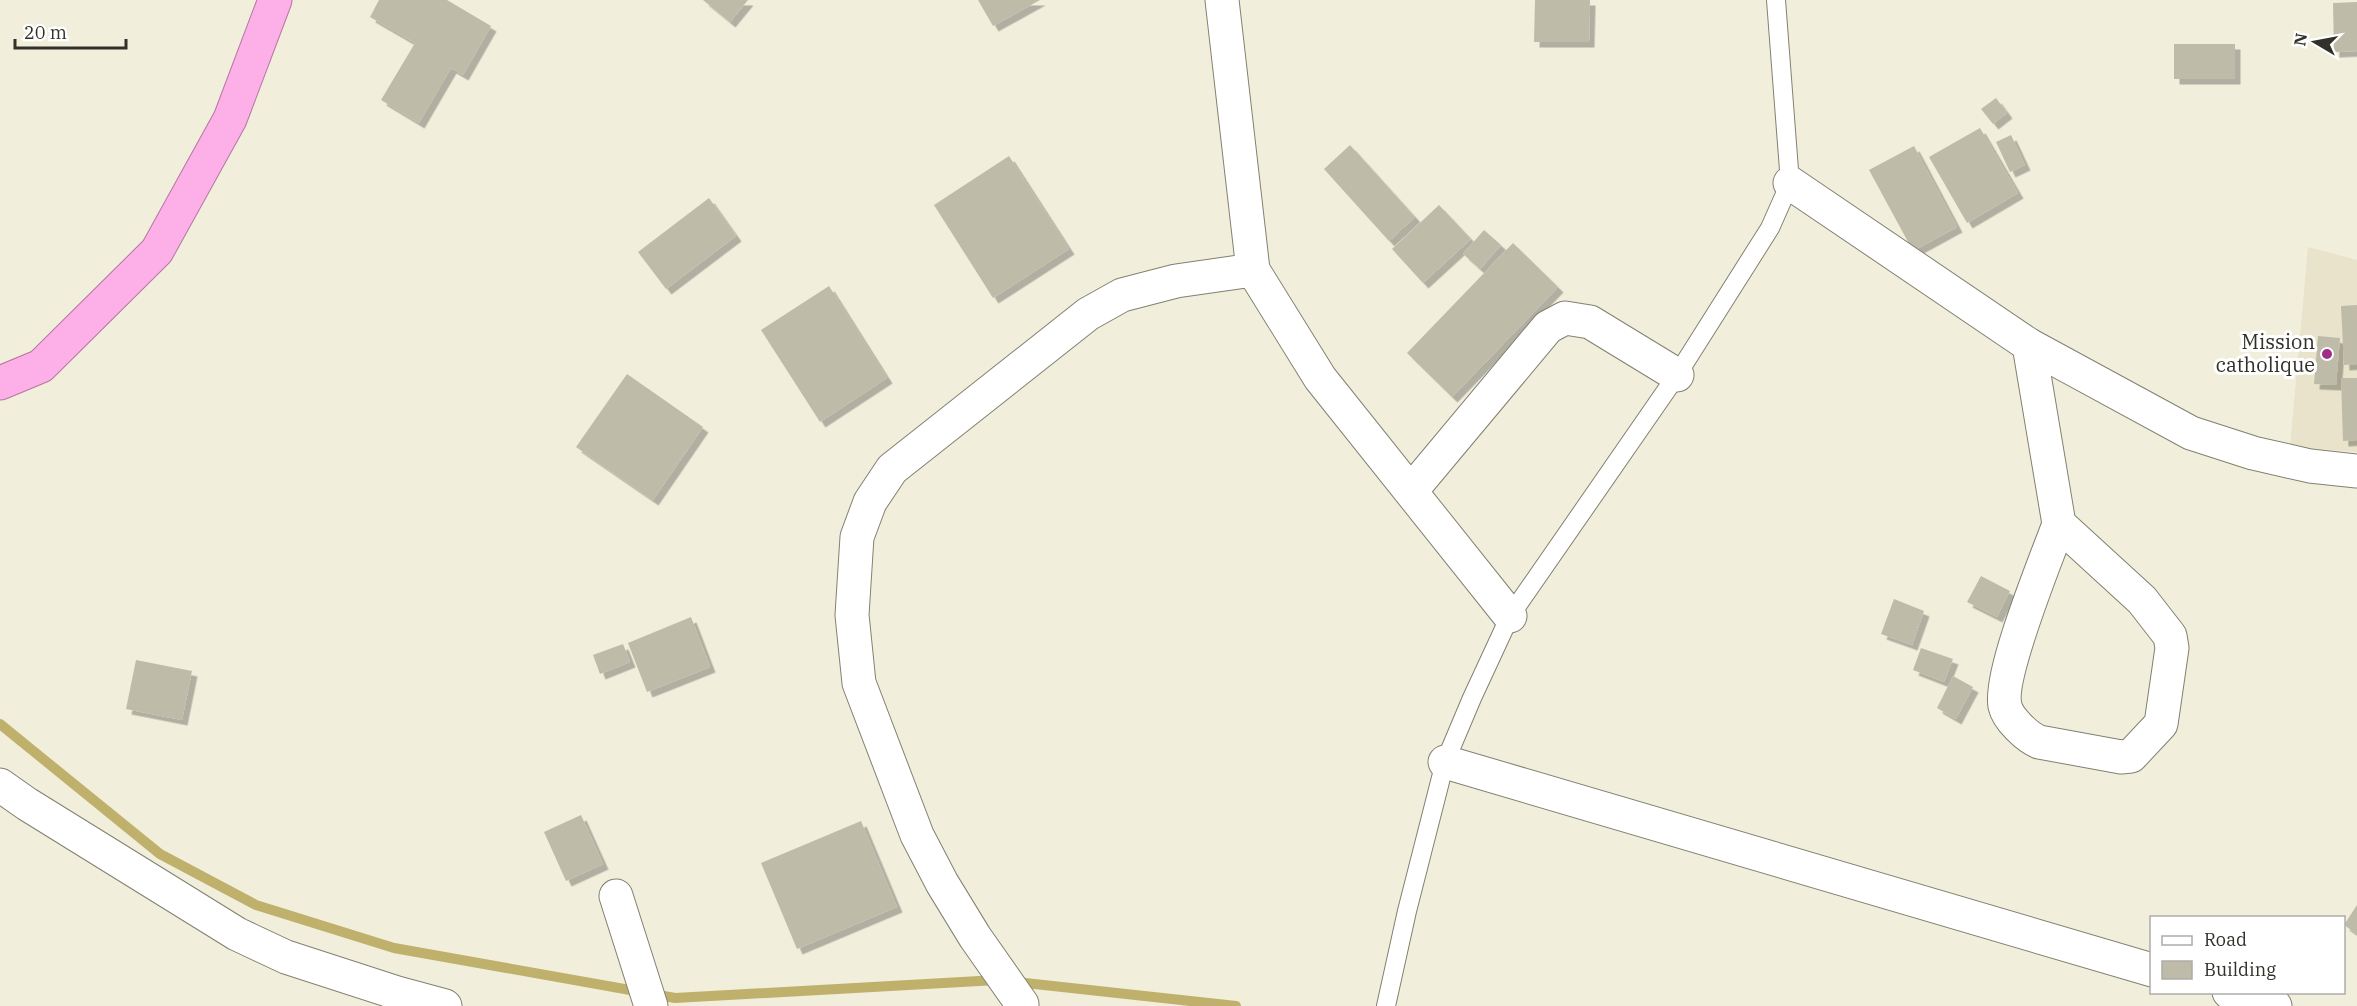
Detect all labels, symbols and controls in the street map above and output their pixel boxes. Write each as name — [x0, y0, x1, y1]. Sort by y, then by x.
scale bar — [15, 12, 126, 50]
north arrow — [2285, 12, 2345, 72]
text: 20 m — [24, 21, 67, 44]
text: N — [2289, 31, 2311, 47]
place label: Mission catholique — [2216, 328, 2315, 378]
marker: Mission catholique — [2320, 347, 2334, 361]
legend — [2150, 916, 2345, 994]
text: Road — [2204, 928, 2247, 951]
text: Building — [2204, 958, 2276, 981]

